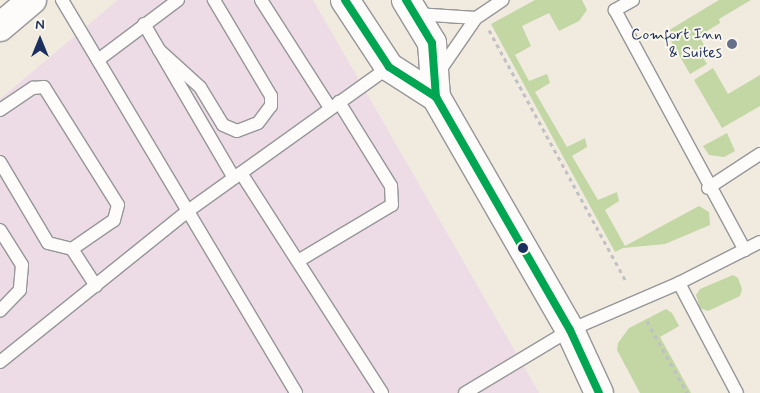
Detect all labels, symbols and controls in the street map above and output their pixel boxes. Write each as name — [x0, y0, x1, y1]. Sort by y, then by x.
north arrow — [15, 15, 65, 65]
text: N — [35, 16, 45, 34]
place label: Comfort Inn & Suites — [634, 25, 722, 63]
marker: Comfort Inn & Suites — [726, 38, 738, 50]
unlabelled marker — [518, 243, 528, 253]

